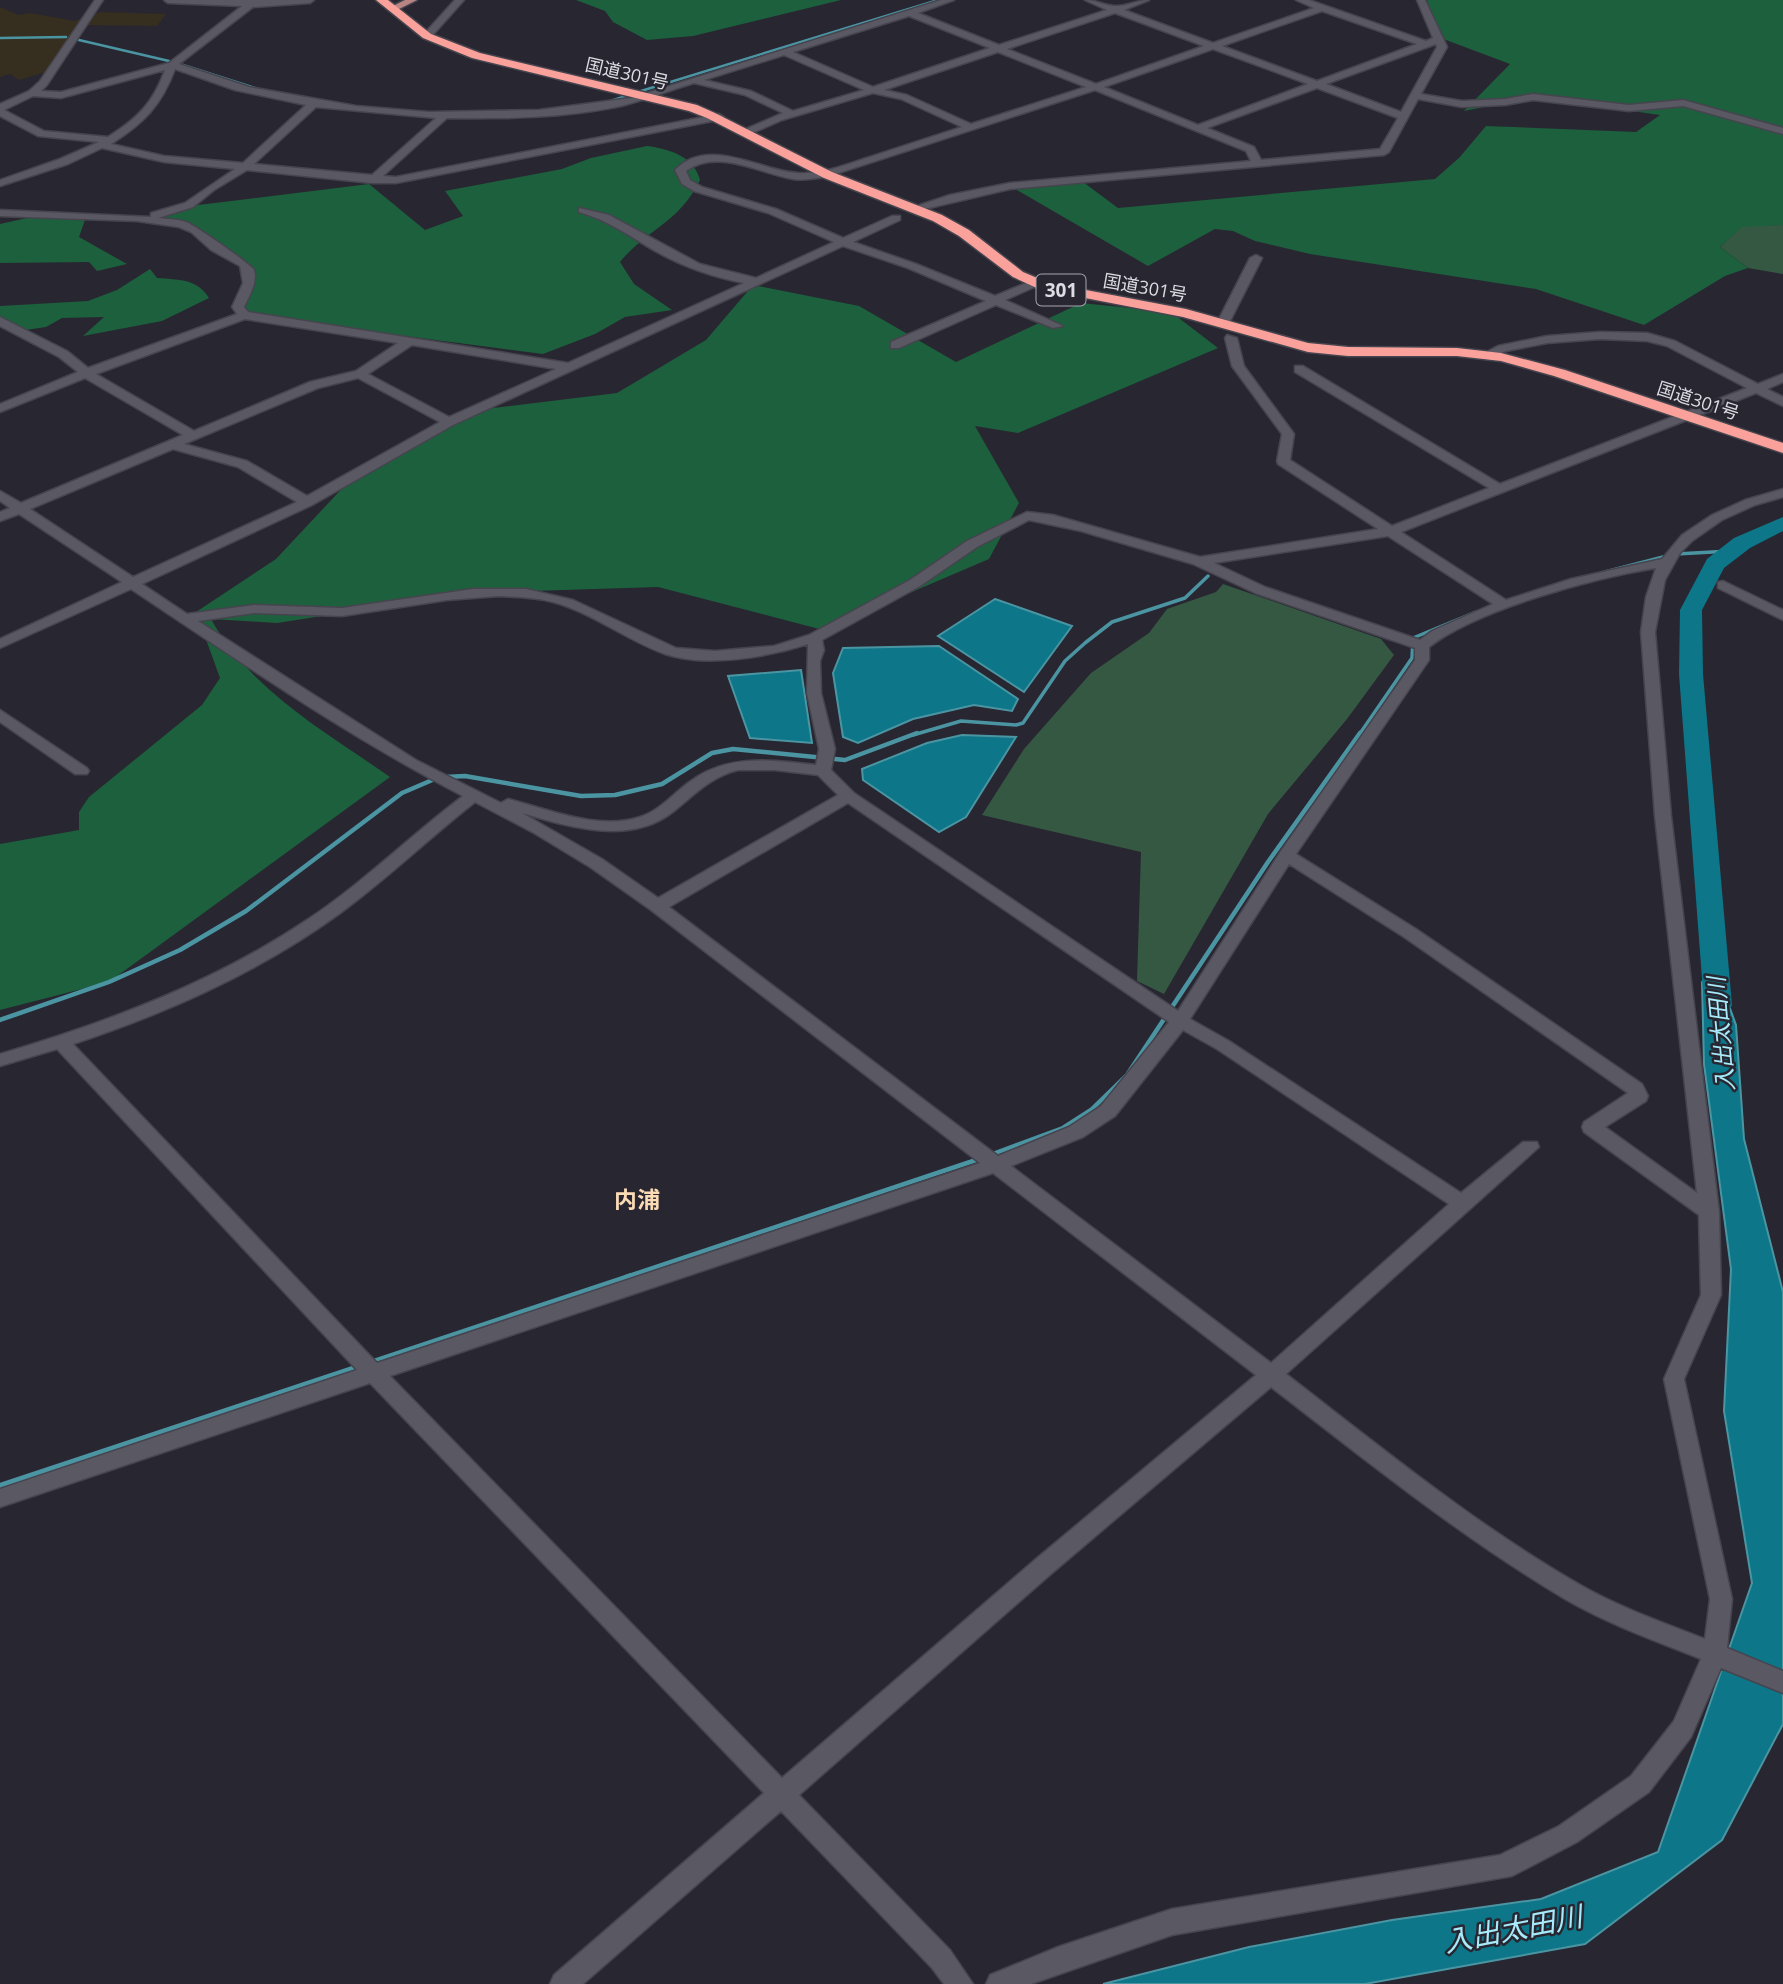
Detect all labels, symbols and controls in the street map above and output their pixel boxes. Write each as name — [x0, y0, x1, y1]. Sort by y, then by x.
street label: 国道301号 — [583, 52, 671, 94]
street label: 国道301号 — [1101, 268, 1189, 306]
road number: 301 — [1036, 274, 1086, 306]
street label: 国道301号 — [1654, 376, 1742, 425]
water label: 入出太田川 — [1699, 972, 1741, 1093]
district label: 内浦 — [614, 1183, 660, 1215]
water label: 入出太田川 — [1440, 1895, 1588, 1960]

